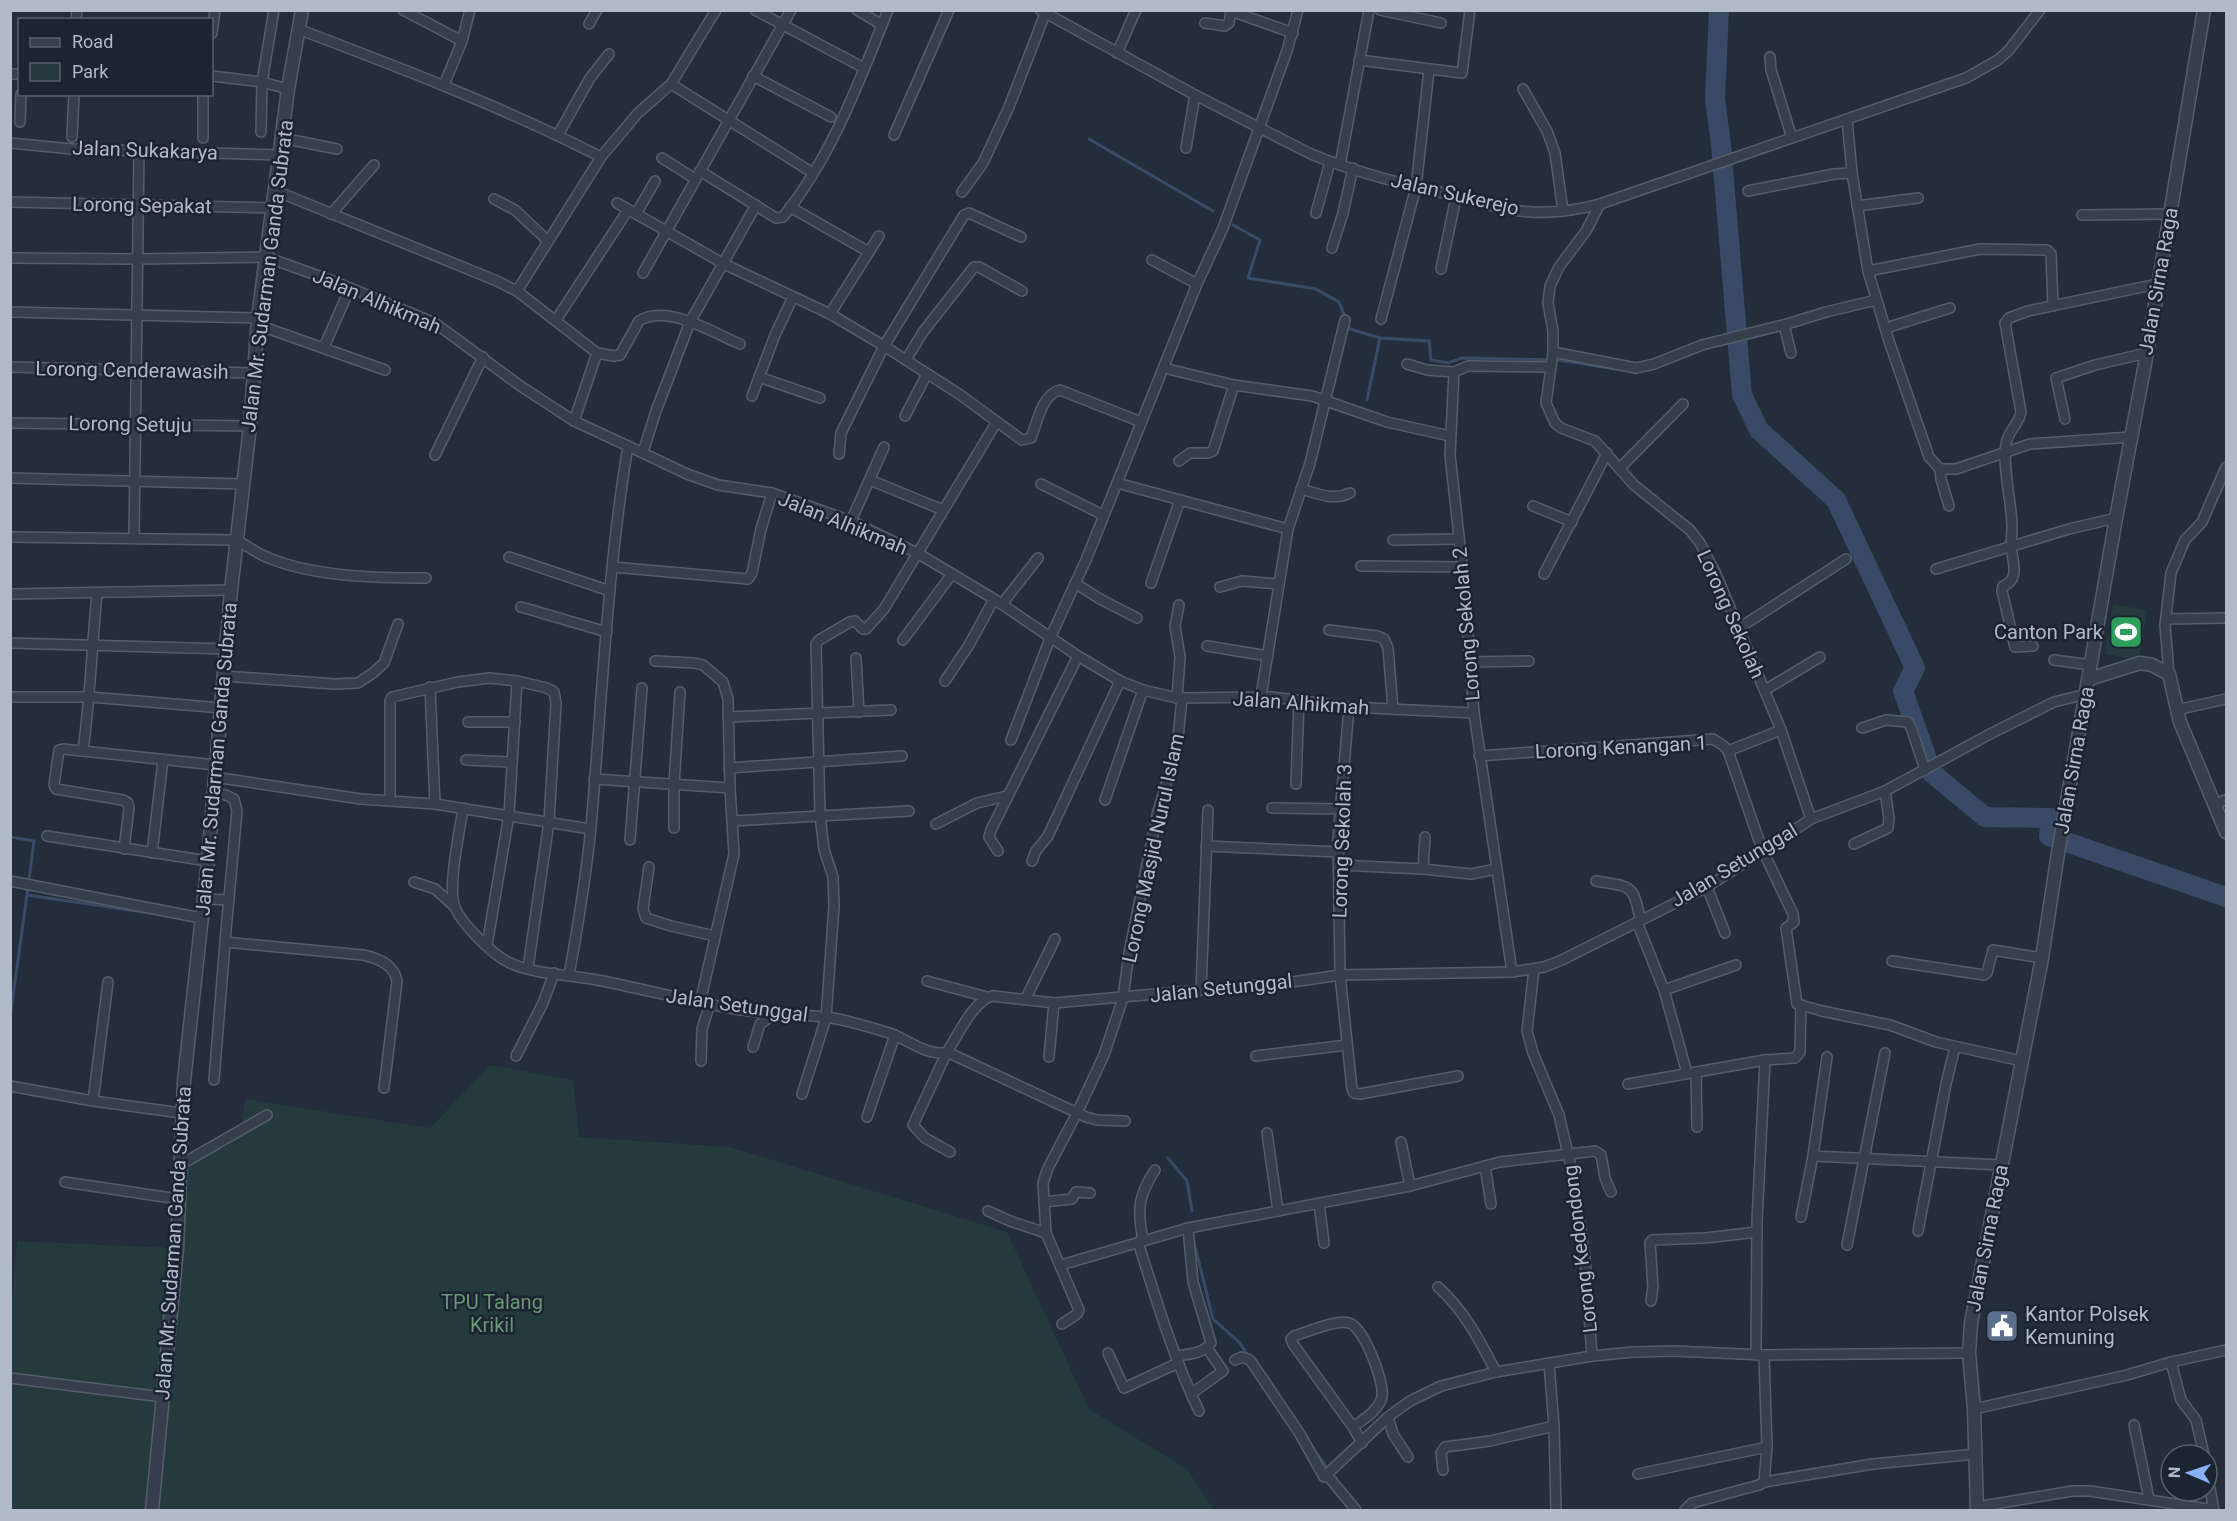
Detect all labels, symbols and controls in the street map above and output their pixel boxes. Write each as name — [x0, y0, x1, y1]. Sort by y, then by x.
legend — [18, 18, 213, 96]
text: Road — [72, 31, 113, 52]
text: Park — [72, 61, 109, 82]
street label: Jalan Mr. Sudarman Ganda Subrata — [236, 118, 298, 434]
street label: Jalan Sukakarya — [72, 135, 218, 165]
street label: Jalan Sukerejo — [1389, 168, 1521, 220]
street label: Lorong Sepakat — [72, 192, 212, 218]
street label: Jalan Sirna Raga — [2133, 205, 2183, 357]
street label: Jalan Alhikmah — [309, 263, 445, 339]
street label: Lorong Cenderawasih — [35, 356, 229, 384]
street label: Lorong Setuju — [68, 411, 192, 437]
street label: Jalan Alhikmah — [775, 486, 911, 560]
street label: Lorong Sekolah 2 — [1447, 546, 1485, 702]
street label: Lorong Sekolah — [1692, 546, 1770, 682]
street label: Jalan Mr. Sudarman Ganda Subrata — [190, 601, 242, 917]
sports icon: Canton Park — [2108, 614, 2144, 650]
place label: Canton Park — [1994, 620, 2104, 644]
street label: Jalan Sirna Raga — [2049, 684, 2099, 836]
street label: Jalan Alhikmah — [1232, 686, 1370, 720]
street label: Lorong Kenangan 1 — [1534, 730, 1708, 764]
street label: Lorong Masjid Nurul Islam — [1117, 731, 1189, 965]
street label: Lorong Sekolah 3 — [1327, 763, 1357, 919]
street label: Jalan Setunggal — [1667, 818, 1801, 912]
street label: Jalan Setunggal — [1149, 969, 1293, 1007]
street label: Jalan Setunggal — [665, 983, 809, 1027]
street label: Jalan Mr. Sudarman Ganda Subrata — [150, 1085, 196, 1401]
street label: Jalan Sirna Raga — [1961, 1162, 2013, 1314]
street label: Lorong Kedondong — [1558, 1164, 1602, 1334]
park label: TPU Talang Krikil — [441, 1290, 543, 1337]
place label: Kantor Polsek Kemuning — [2025, 1302, 2150, 1349]
public building icon: Kantor Polsek Kemuning — [1984, 1308, 2020, 1344]
north arrow — [2159, 1443, 2219, 1503]
text: N — [2165, 1467, 2184, 1478]

